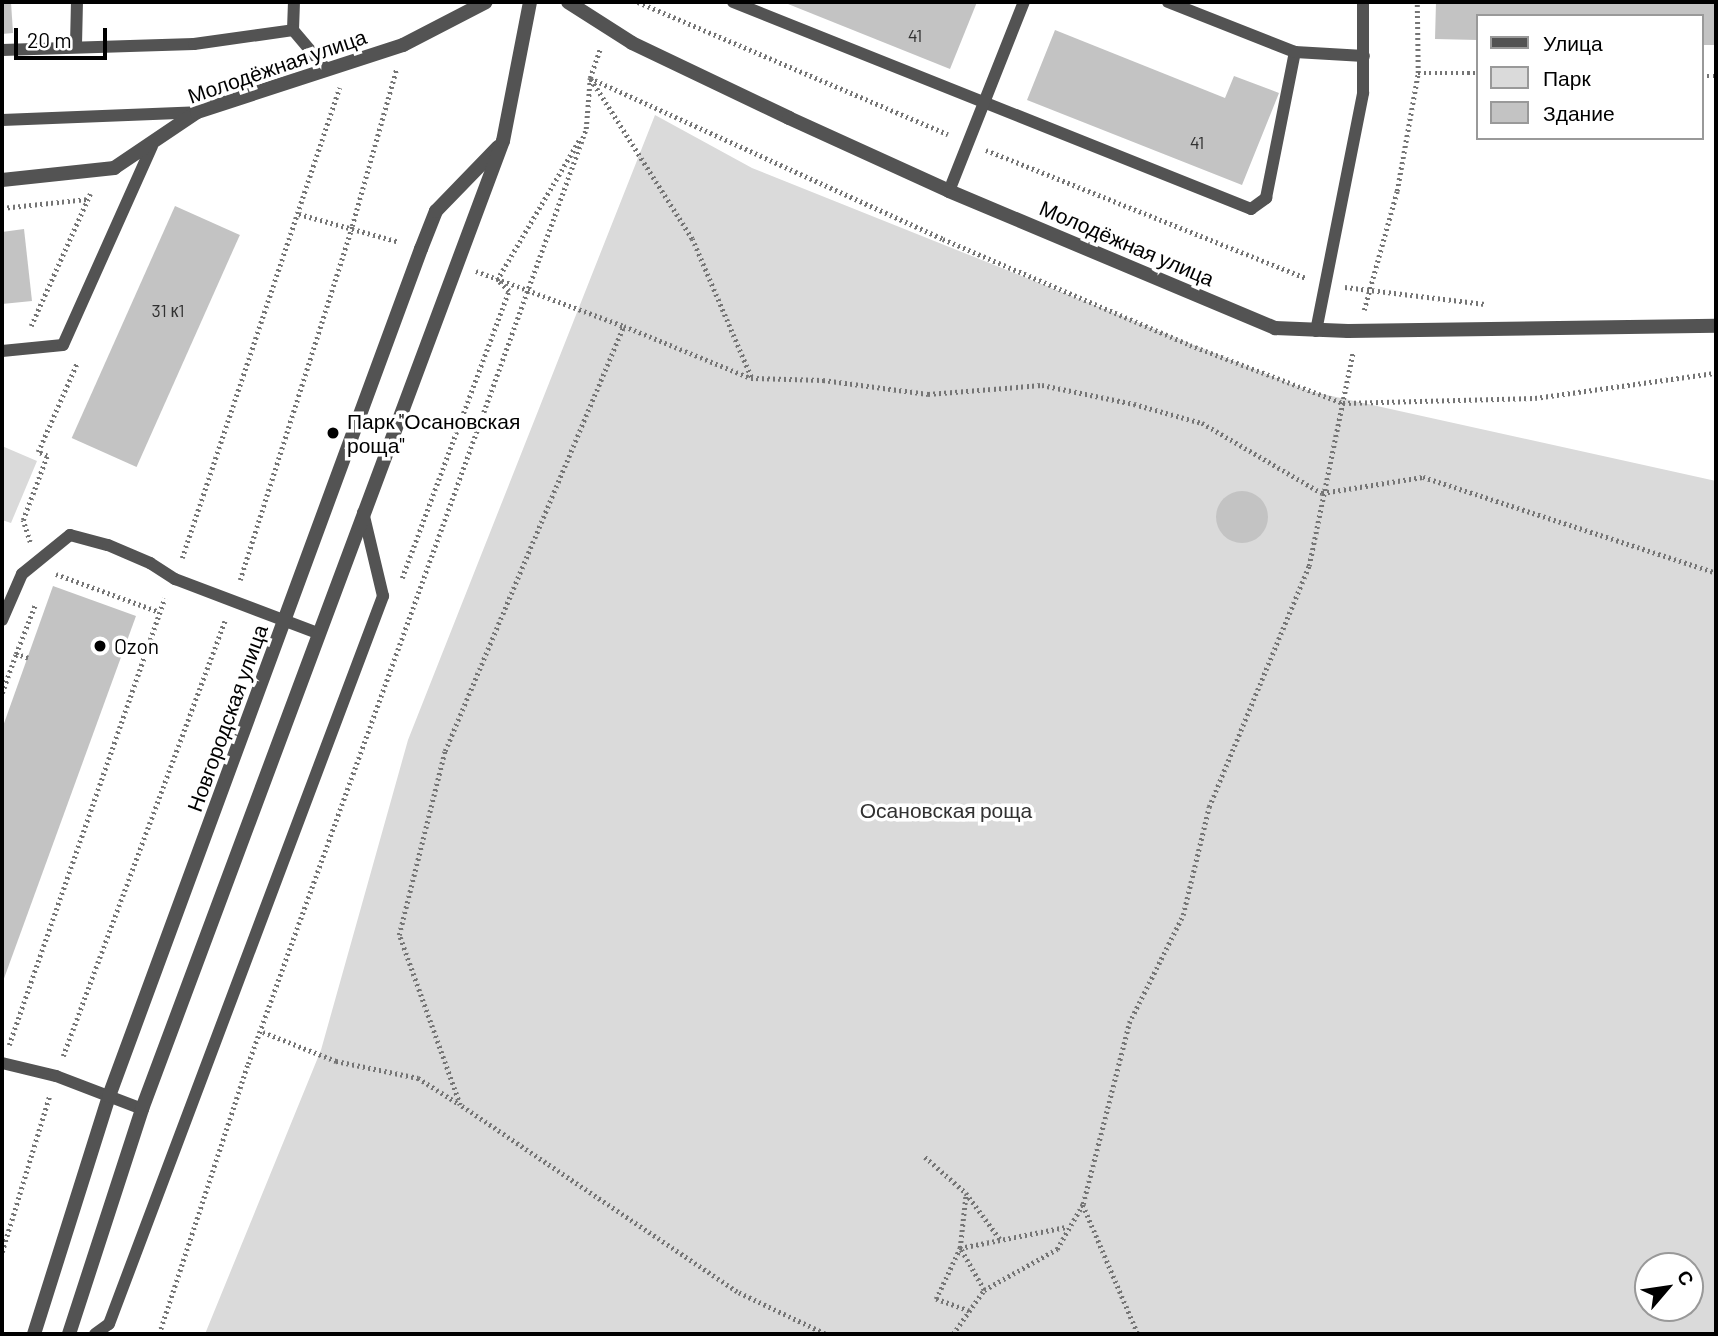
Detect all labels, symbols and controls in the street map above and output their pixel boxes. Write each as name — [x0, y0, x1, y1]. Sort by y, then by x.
scale bar — [18, 14, 110, 58]
legend — [1476, 14, 1704, 140]
street label: Молодёжная улица — [184, 24, 370, 108]
house number: 41 — [908, 24, 922, 46]
text: 20 m — [27, 27, 72, 52]
text: Улица — [1543, 30, 1603, 55]
text: Парк — [1543, 65, 1591, 90]
text: Здание — [1543, 100, 1615, 125]
house number: 41 — [1190, 131, 1204, 153]
street label: Молодёжная улица — [1036, 195, 1218, 291]
house number: 31 к1 — [151, 299, 185, 321]
place label: Парк "Осановская роща" — [347, 408, 520, 458]
marker: Парк "Осановская роща" — [325, 425, 341, 441]
street label: Новгородская улица — [181, 621, 273, 815]
place label: Ozon — [114, 633, 159, 659]
marker: Ozon — [92, 638, 108, 654]
park label: Осановская роща — [860, 797, 1032, 823]
north arrow — [1634, 1252, 1704, 1322]
text: С — [1673, 1266, 1699, 1289]

